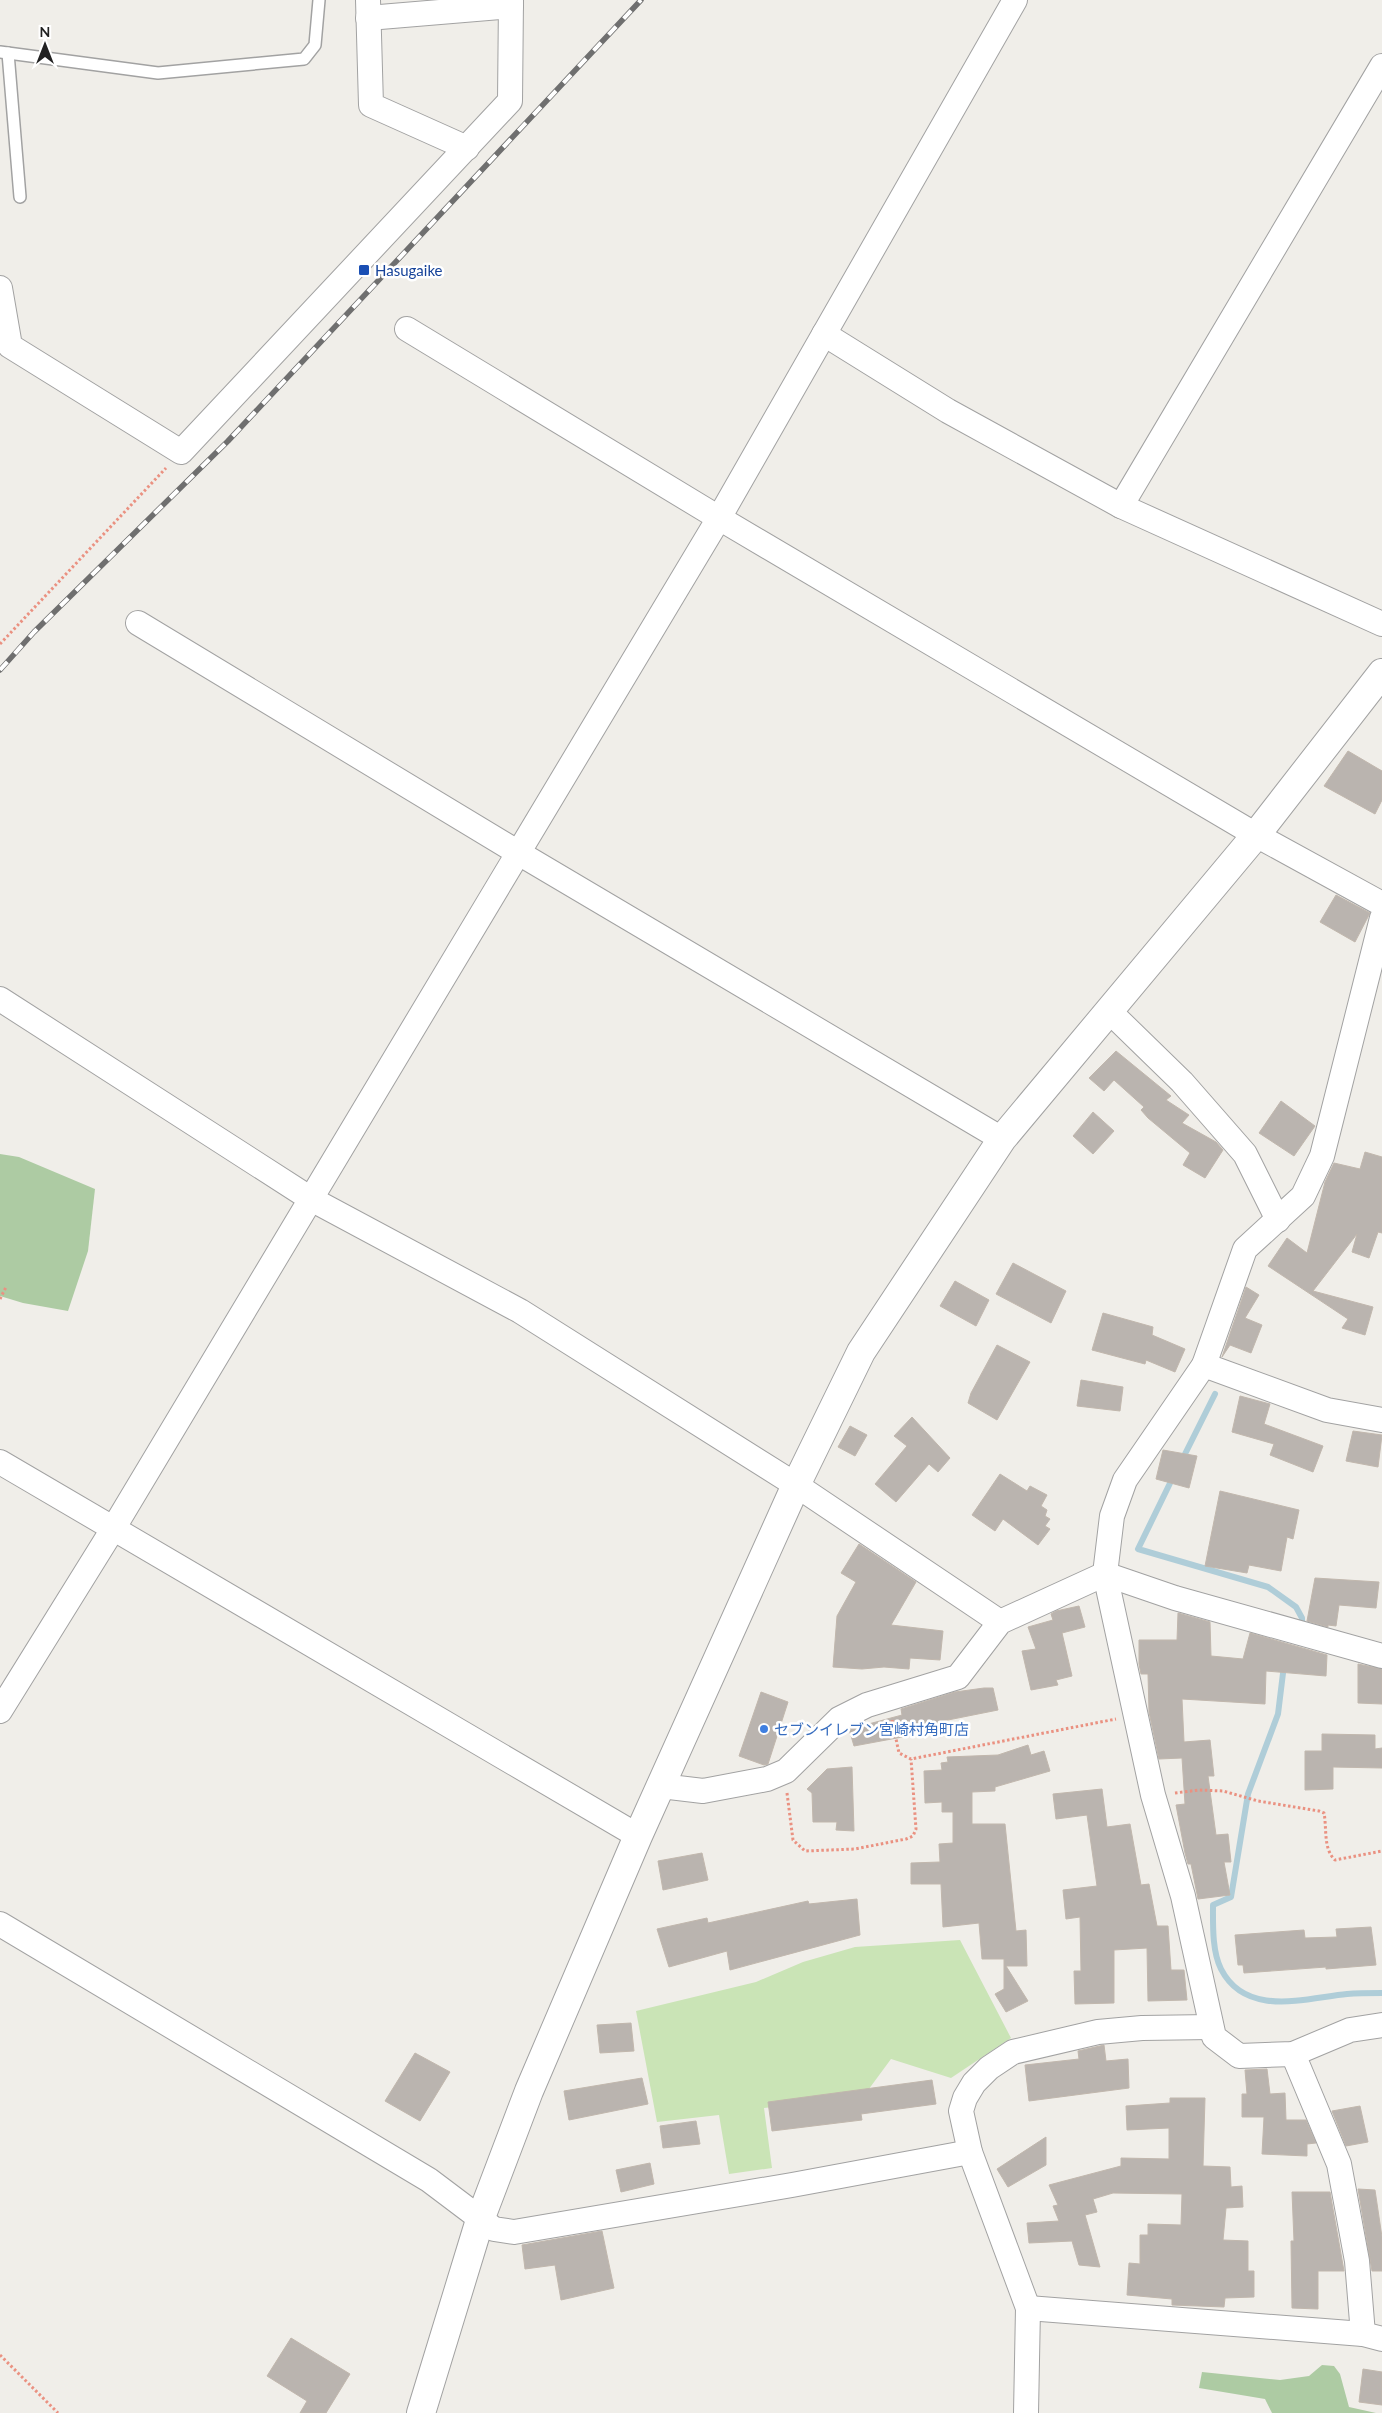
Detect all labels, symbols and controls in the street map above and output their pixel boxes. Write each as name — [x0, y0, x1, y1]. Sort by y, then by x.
north arrow — [20, 20, 70, 70]
text: N — [40, 23, 50, 40]
place label: Hasugaike — [375, 261, 443, 279]
marker: Hasugaike — [357, 263, 371, 277]
place label: セブンイレブン宮崎村角町店 — [774, 1720, 969, 1738]
marker: セブンイレブン宮崎村角町店 — [758, 1723, 770, 1735]

